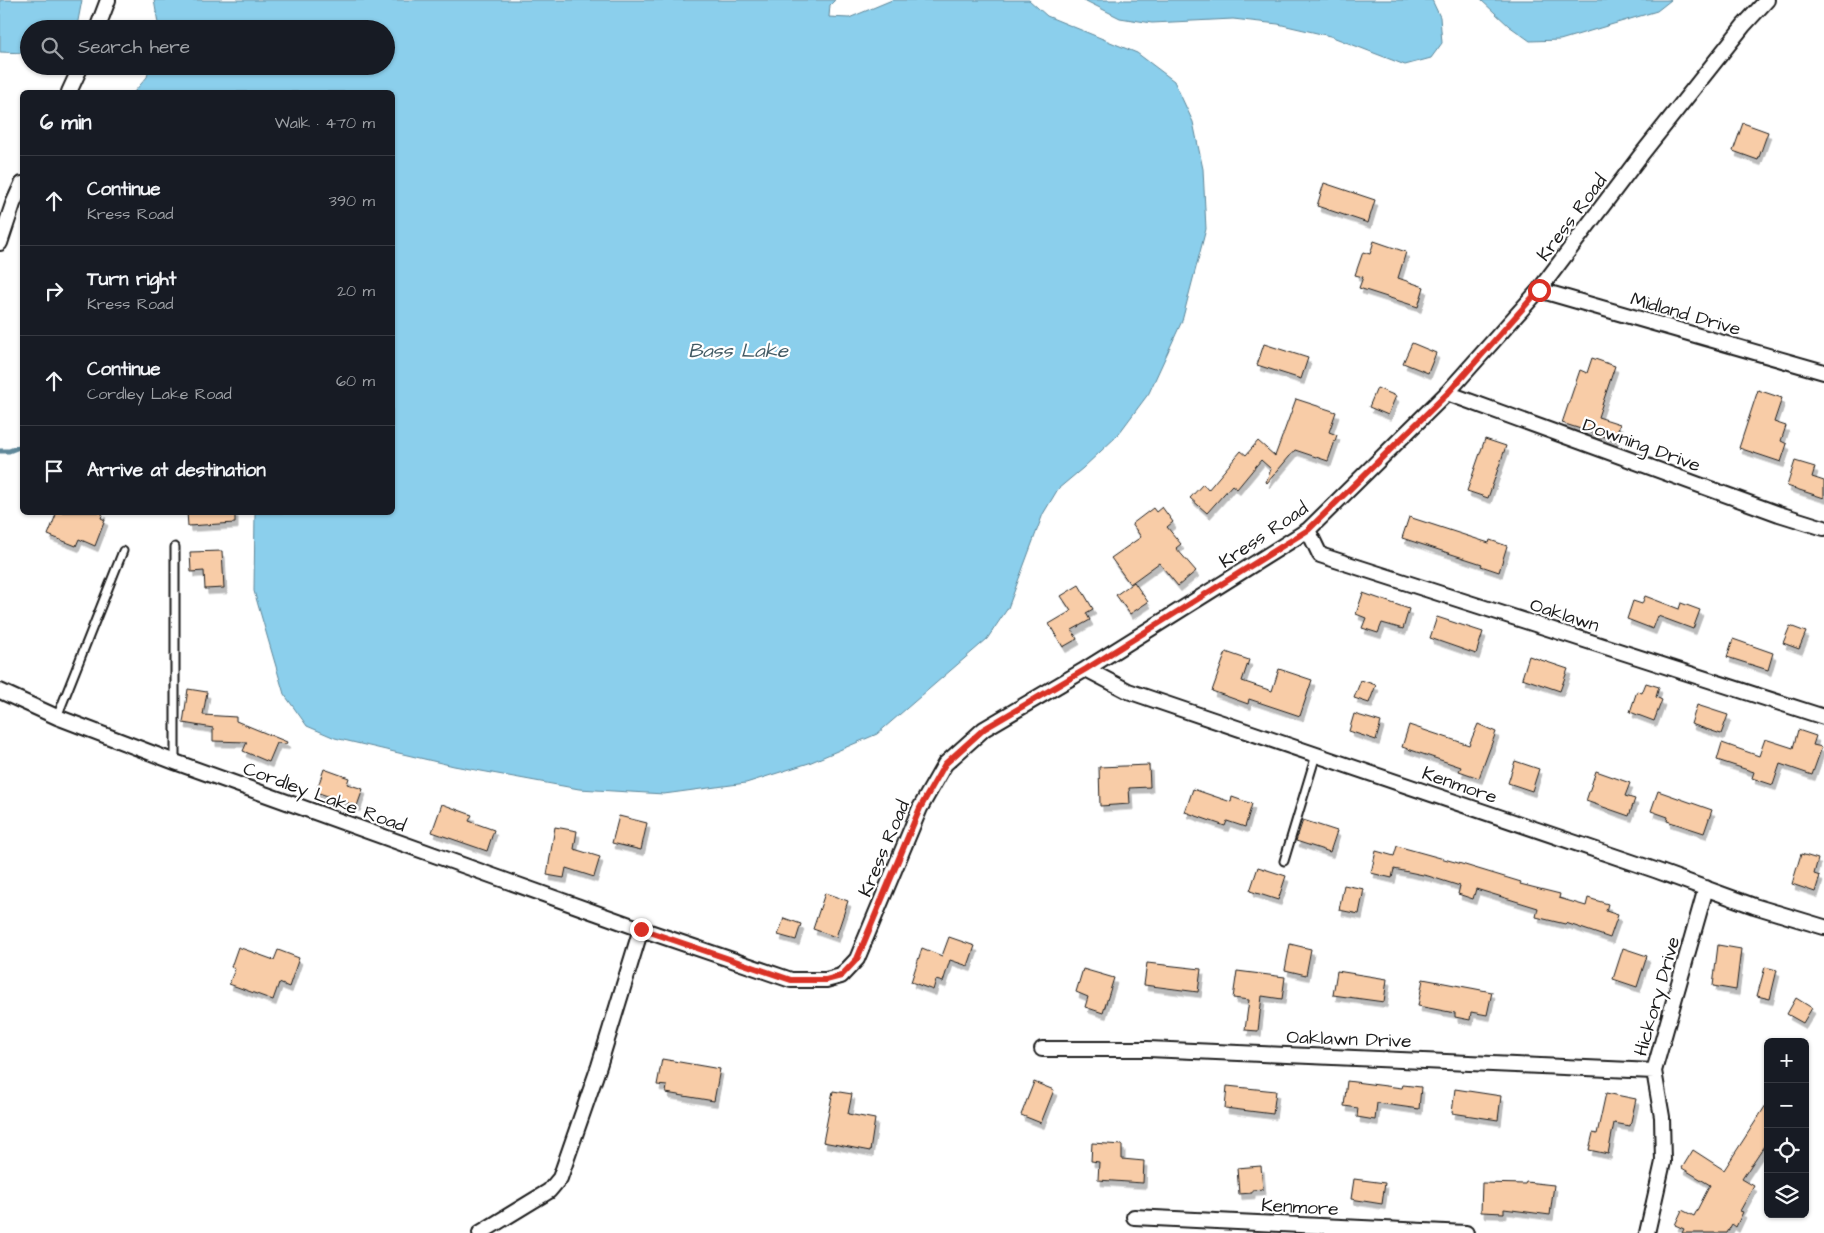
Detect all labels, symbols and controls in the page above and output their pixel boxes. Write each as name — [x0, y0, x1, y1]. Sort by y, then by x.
search box — [20, 20, 395, 75]
icon: search — [38, 34, 66, 62]
text: Search here — [78, 34, 190, 61]
text: 6 min — [40, 108, 92, 137]
text: Walk · 470 m — [275, 112, 375, 134]
street label: Kress Road — [1531, 169, 1614, 267]
text: Continue — [87, 176, 161, 203]
icon: ahead — [40, 187, 68, 215]
text: 390 m — [329, 190, 375, 212]
text: Kress Road — [87, 203, 173, 225]
text: Turn right — [87, 266, 176, 293]
icon: right — [40, 277, 68, 305]
route start — [1528, 279, 1551, 302]
text: 20 m — [337, 280, 375, 302]
street label: Midland Drive — [1627, 286, 1744, 343]
text: Kress Road — [87, 293, 173, 315]
water label: Bass Lake — [688, 337, 789, 365]
text: Continue — [87, 356, 161, 383]
icon: ahead — [40, 367, 68, 395]
text: 60 m — [336, 370, 375, 392]
text: Cordley Lake Road — [87, 383, 232, 405]
street label: Downing Drive — [1579, 412, 1704, 480]
icon: arrive — [40, 457, 68, 485]
text: Arrive at destination — [87, 457, 266, 484]
street label: Kress Road — [1214, 495, 1314, 575]
street label: Oaklawn — [1526, 592, 1603, 639]
street label: Cordley Lake Road — [239, 755, 410, 840]
street label: Kenmore — [1418, 760, 1501, 811]
street label: Kress Road — [852, 796, 917, 901]
route end — [630, 918, 653, 941]
street label: Hickory Drive — [1628, 934, 1688, 1060]
street label: Oaklawn Drive — [1286, 1024, 1412, 1055]
map controls — [1764, 1038, 1809, 1218]
button: + — [1764, 1038, 1809, 1083]
button: − — [1764, 1083, 1809, 1128]
button: locate — [1764, 1128, 1809, 1173]
button: layers — [1764, 1173, 1809, 1218]
street label: Kenmore — [1261, 1192, 1339, 1223]

